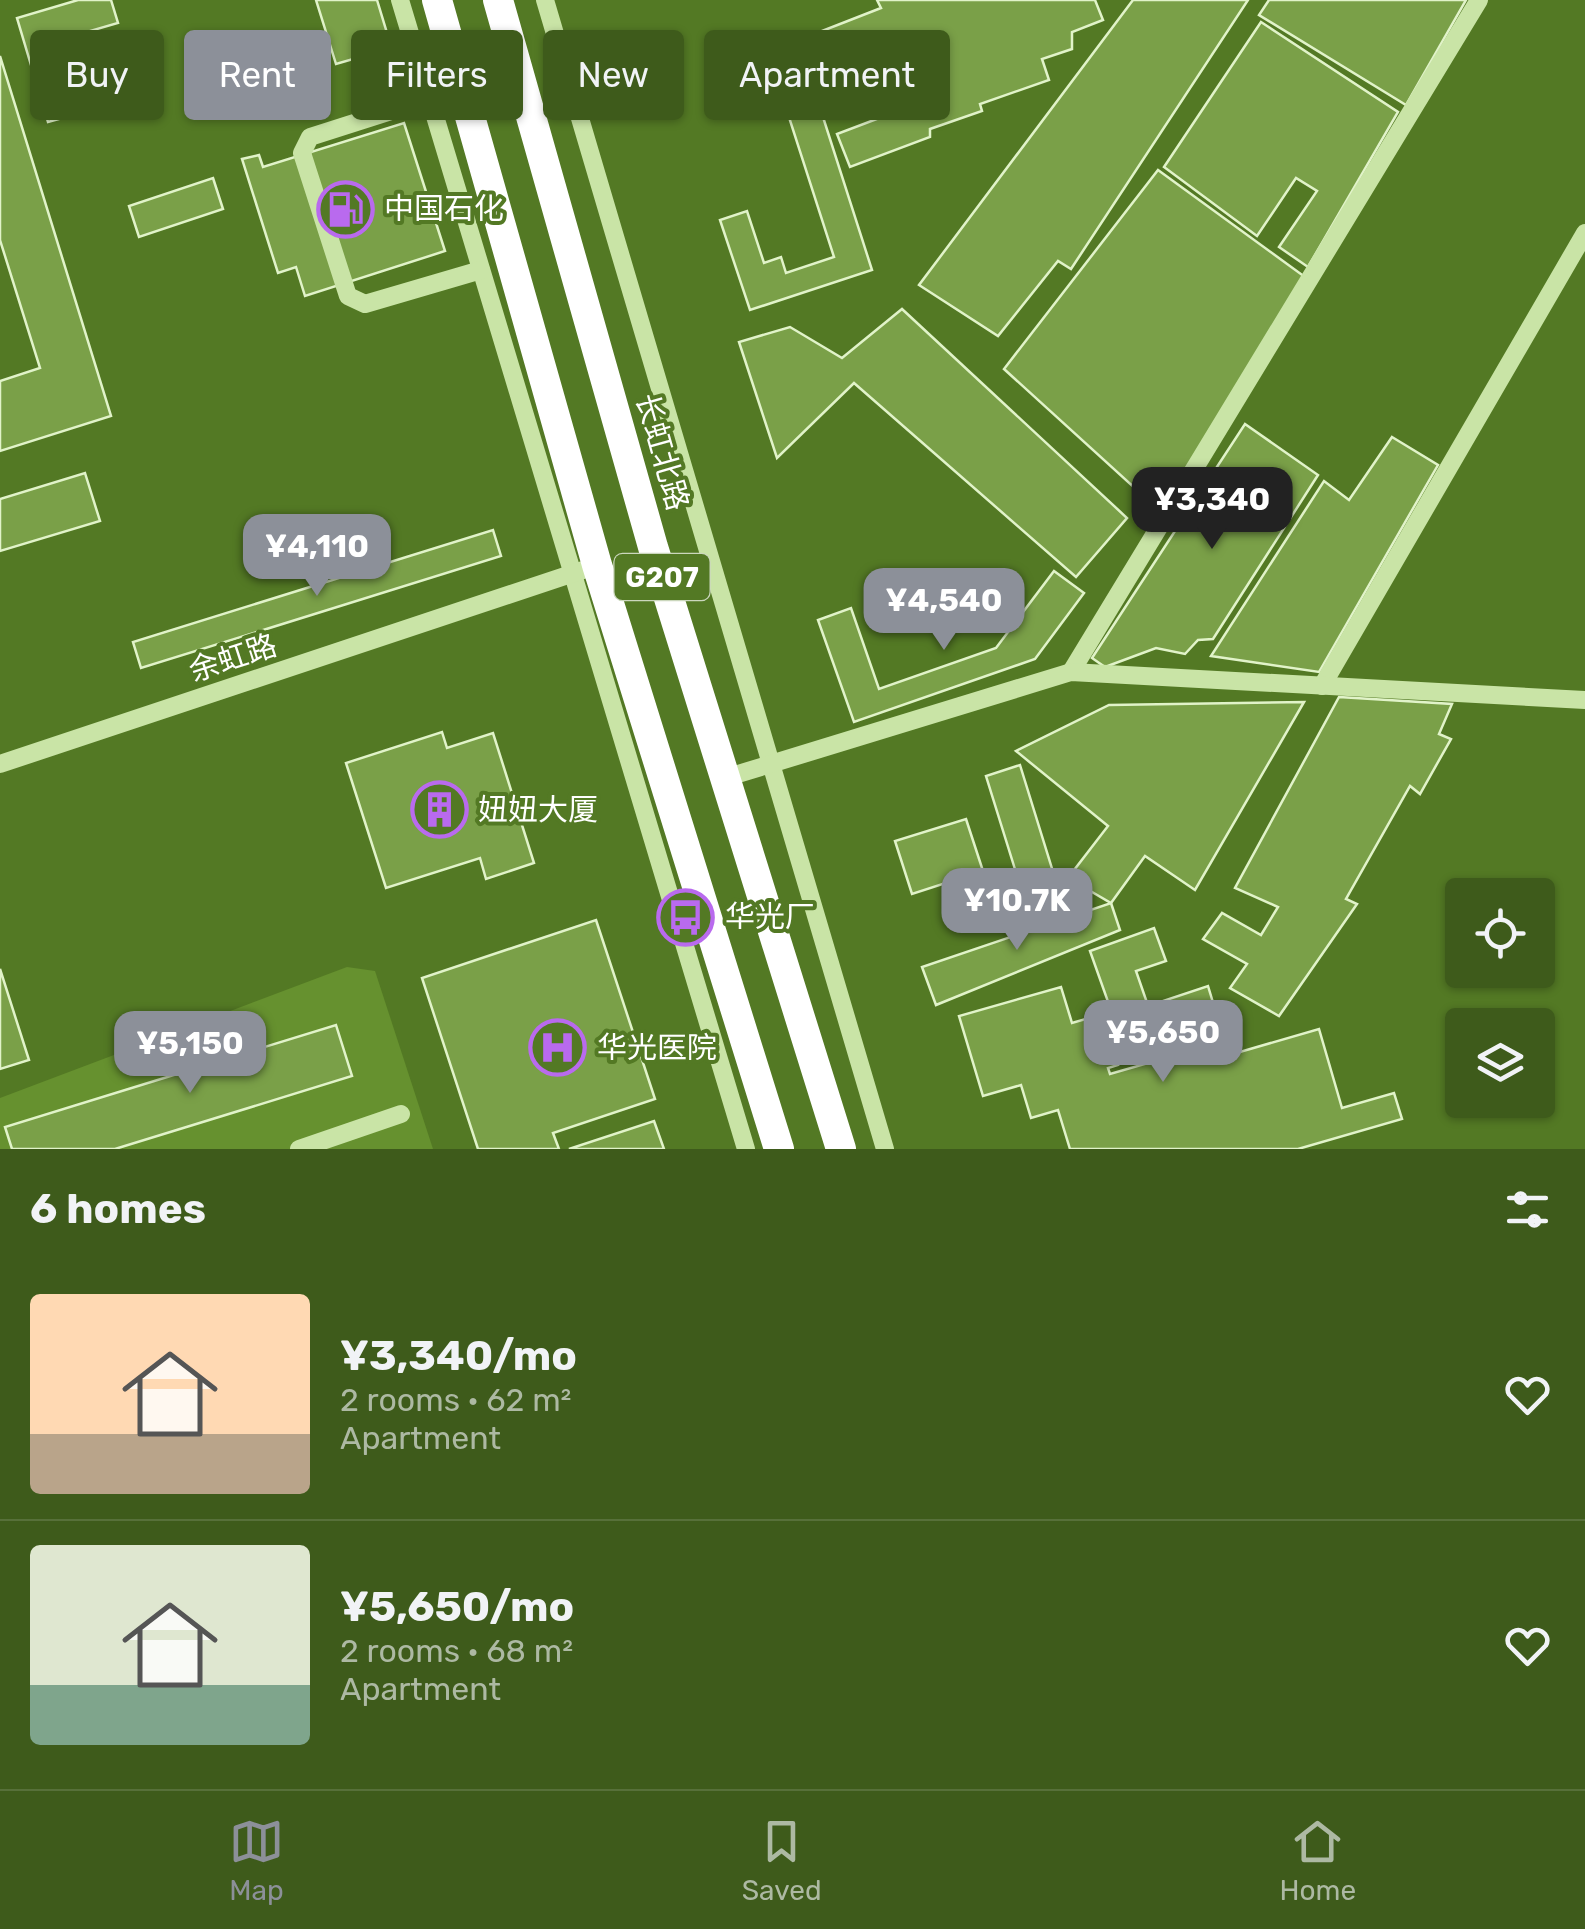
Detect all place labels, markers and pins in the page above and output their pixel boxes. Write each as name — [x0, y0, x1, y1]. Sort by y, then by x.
fuel station icon: 中国石化 — [315, 179, 375, 239]
place label: 中国石化 — [384, 191, 504, 227]
pin: ¥3,340 — [1131, 467, 1293, 552]
pin: ¥4,110 — [236, 514, 398, 599]
pin: ¥4,540 — [863, 568, 1025, 653]
building icon: 妞妞大厦 — [409, 780, 469, 840]
place label: 妞妞大厦 — [478, 792, 598, 828]
pin: ¥10.7K — [936, 868, 1098, 953]
bus stop icon: 华光厂 — [656, 887, 716, 947]
place label: 华光厂 — [725, 899, 815, 935]
pin: ¥5,650 — [1082, 1000, 1244, 1085]
pin: ¥5,150 — [109, 1011, 271, 1096]
hospital icon: 华光医院 — [528, 1018, 588, 1078]
place label: 华光医院 — [597, 1030, 717, 1066]

